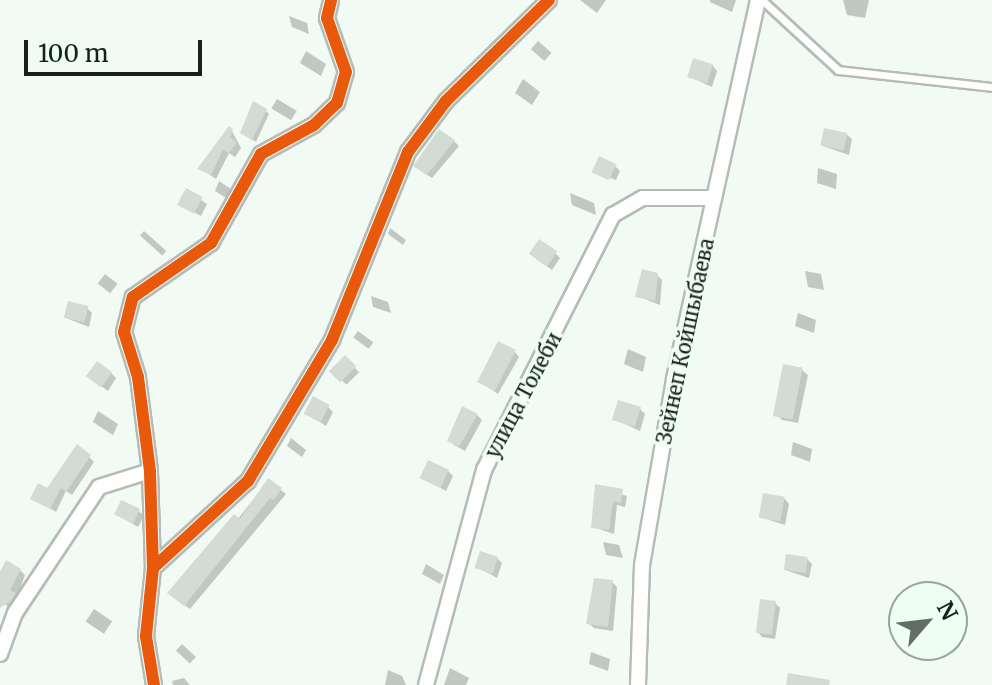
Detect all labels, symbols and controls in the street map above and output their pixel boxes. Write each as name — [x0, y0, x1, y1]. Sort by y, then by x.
scale bar — [28, 24, 206, 74]
text: 100 m — [38, 38, 108, 69]
street label: Зейнеп Койшыбаева — [651, 236, 719, 446]
street label: улица Толеби — [480, 328, 566, 462]
north arrow — [888, 581, 968, 661]
text: N — [931, 596, 964, 625]

